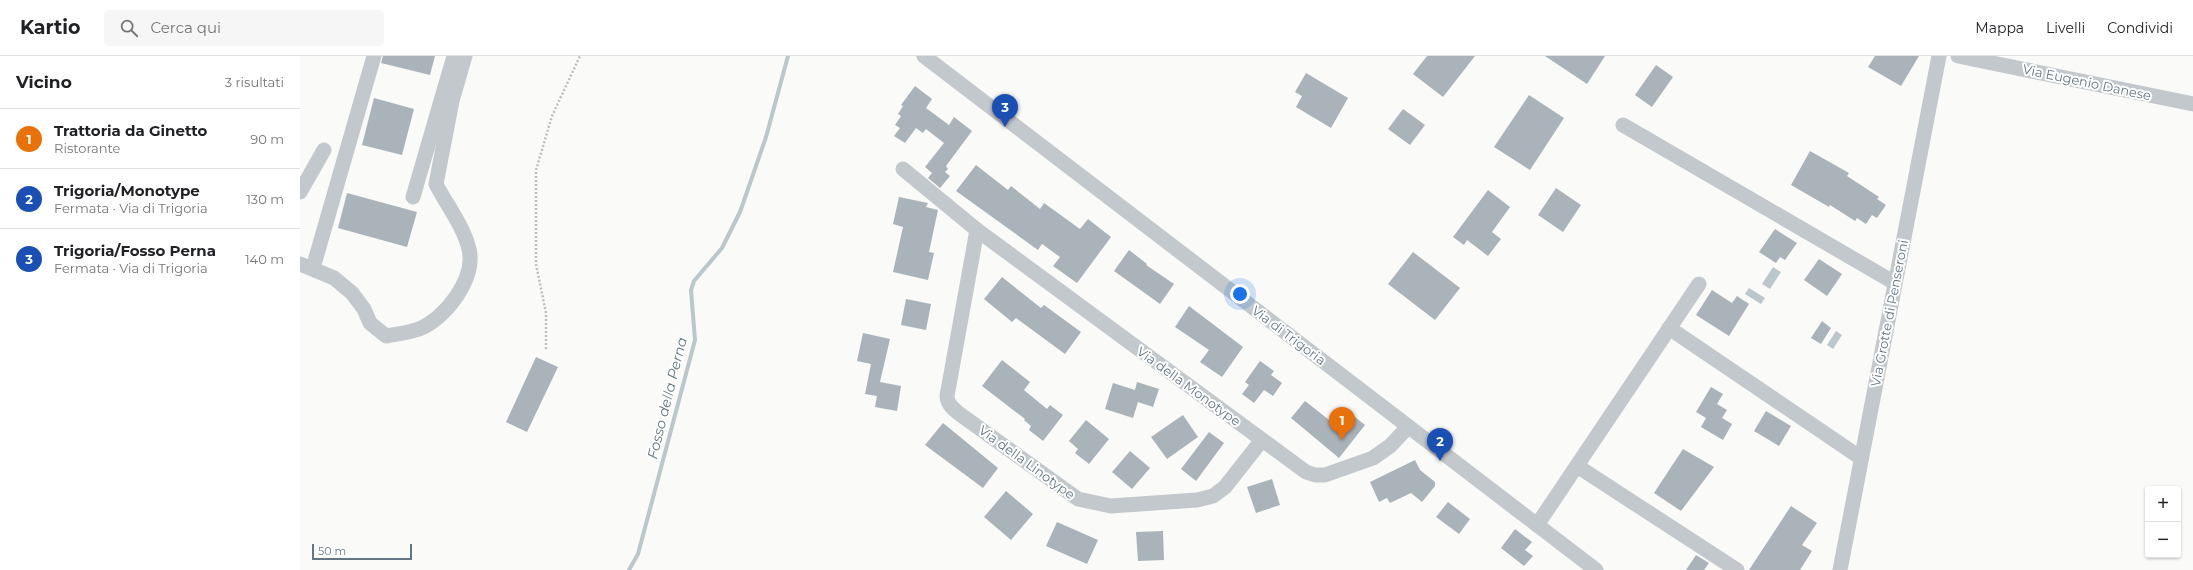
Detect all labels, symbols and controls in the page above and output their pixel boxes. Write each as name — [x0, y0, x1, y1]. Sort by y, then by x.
search box — [104, 10, 384, 46]
text: Kartio — [20, 16, 80, 39]
icon: search — [118, 17, 140, 39]
text: Cerca qui — [150, 18, 221, 37]
text: Mappa — [1975, 19, 2024, 37]
text: Livelli — [2046, 19, 2085, 37]
text: Condividi — [2107, 19, 2173, 37]
street label: Via Eugenio Danese — [2021, 61, 2153, 103]
text: Vicino — [16, 72, 72, 92]
text: 3 risultati — [225, 74, 284, 90]
pin: 3 — [992, 94, 1018, 127]
text: Trattoria da Ginetto — [54, 121, 207, 140]
text: 1 — [26, 131, 32, 147]
text: 90 m — [250, 131, 284, 147]
text: Ristorante — [54, 140, 120, 156]
text: Trigoria/Monotype — [54, 181, 200, 200]
text: 2 — [25, 191, 33, 207]
text: 130 m — [246, 191, 284, 207]
text: Fermata · Via di Trigoria — [54, 200, 208, 216]
street label: Via Grotte di Penseroni — [1867, 238, 1911, 388]
text: Trigoria/Fosso Perna — [54, 241, 216, 260]
text: 3 — [25, 251, 33, 267]
text: 140 m — [245, 251, 284, 267]
text: Fermata · Via di Trigoria — [54, 260, 208, 276]
your location — [1230, 284, 1250, 304]
street label: Via di Trigoria — [1249, 302, 1329, 368]
water label: Fosso della Perna — [643, 335, 691, 461]
street label: Via della Monotype — [1134, 343, 1244, 429]
pin: 1 — [1329, 407, 1355, 440]
street label: Via della Linotype — [976, 422, 1078, 502]
pin: 2 — [1427, 428, 1453, 461]
map controls — [2145, 486, 2181, 558]
button: + — [2145, 486, 2181, 522]
button: − — [2145, 522, 2181, 558]
scale bar — [312, 542, 412, 561]
text: 50 m — [318, 544, 346, 558]

